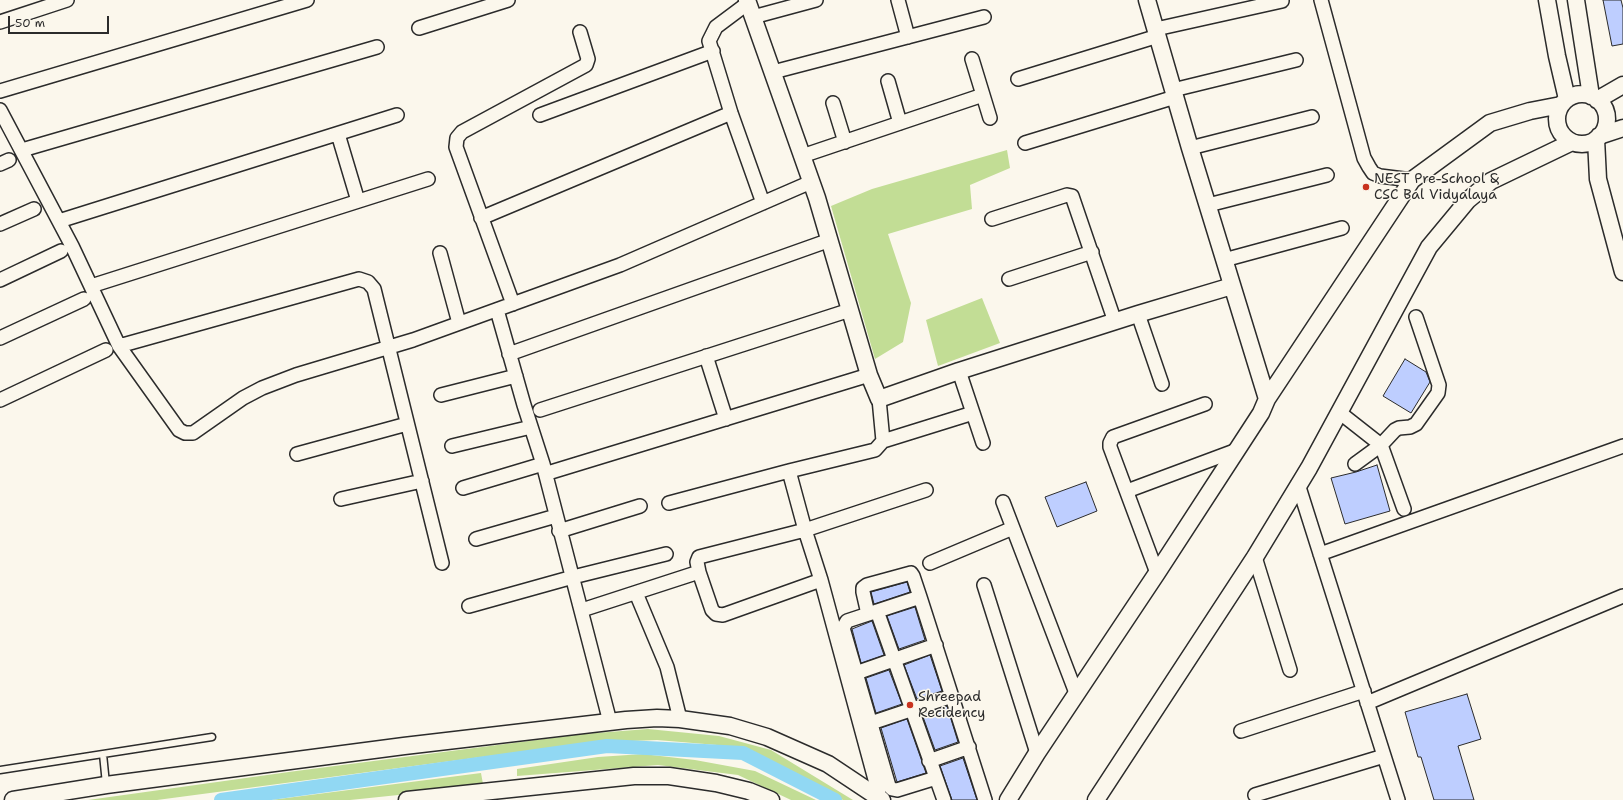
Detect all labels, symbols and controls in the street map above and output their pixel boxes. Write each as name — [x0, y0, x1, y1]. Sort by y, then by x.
scale bar — [10, 8, 111, 34]
text: 50 m — [15, 15, 45, 31]
place label: NEST Pre-School & CSC Bal Vidyalaya — [1374, 171, 1499, 204]
marker: NEST Pre-School & CSC Bal Vidyalaya — [1361, 182, 1371, 192]
place label: Shreepad Recidency — [918, 689, 985, 722]
marker: Shreepad Recidency — [905, 700, 915, 710]

